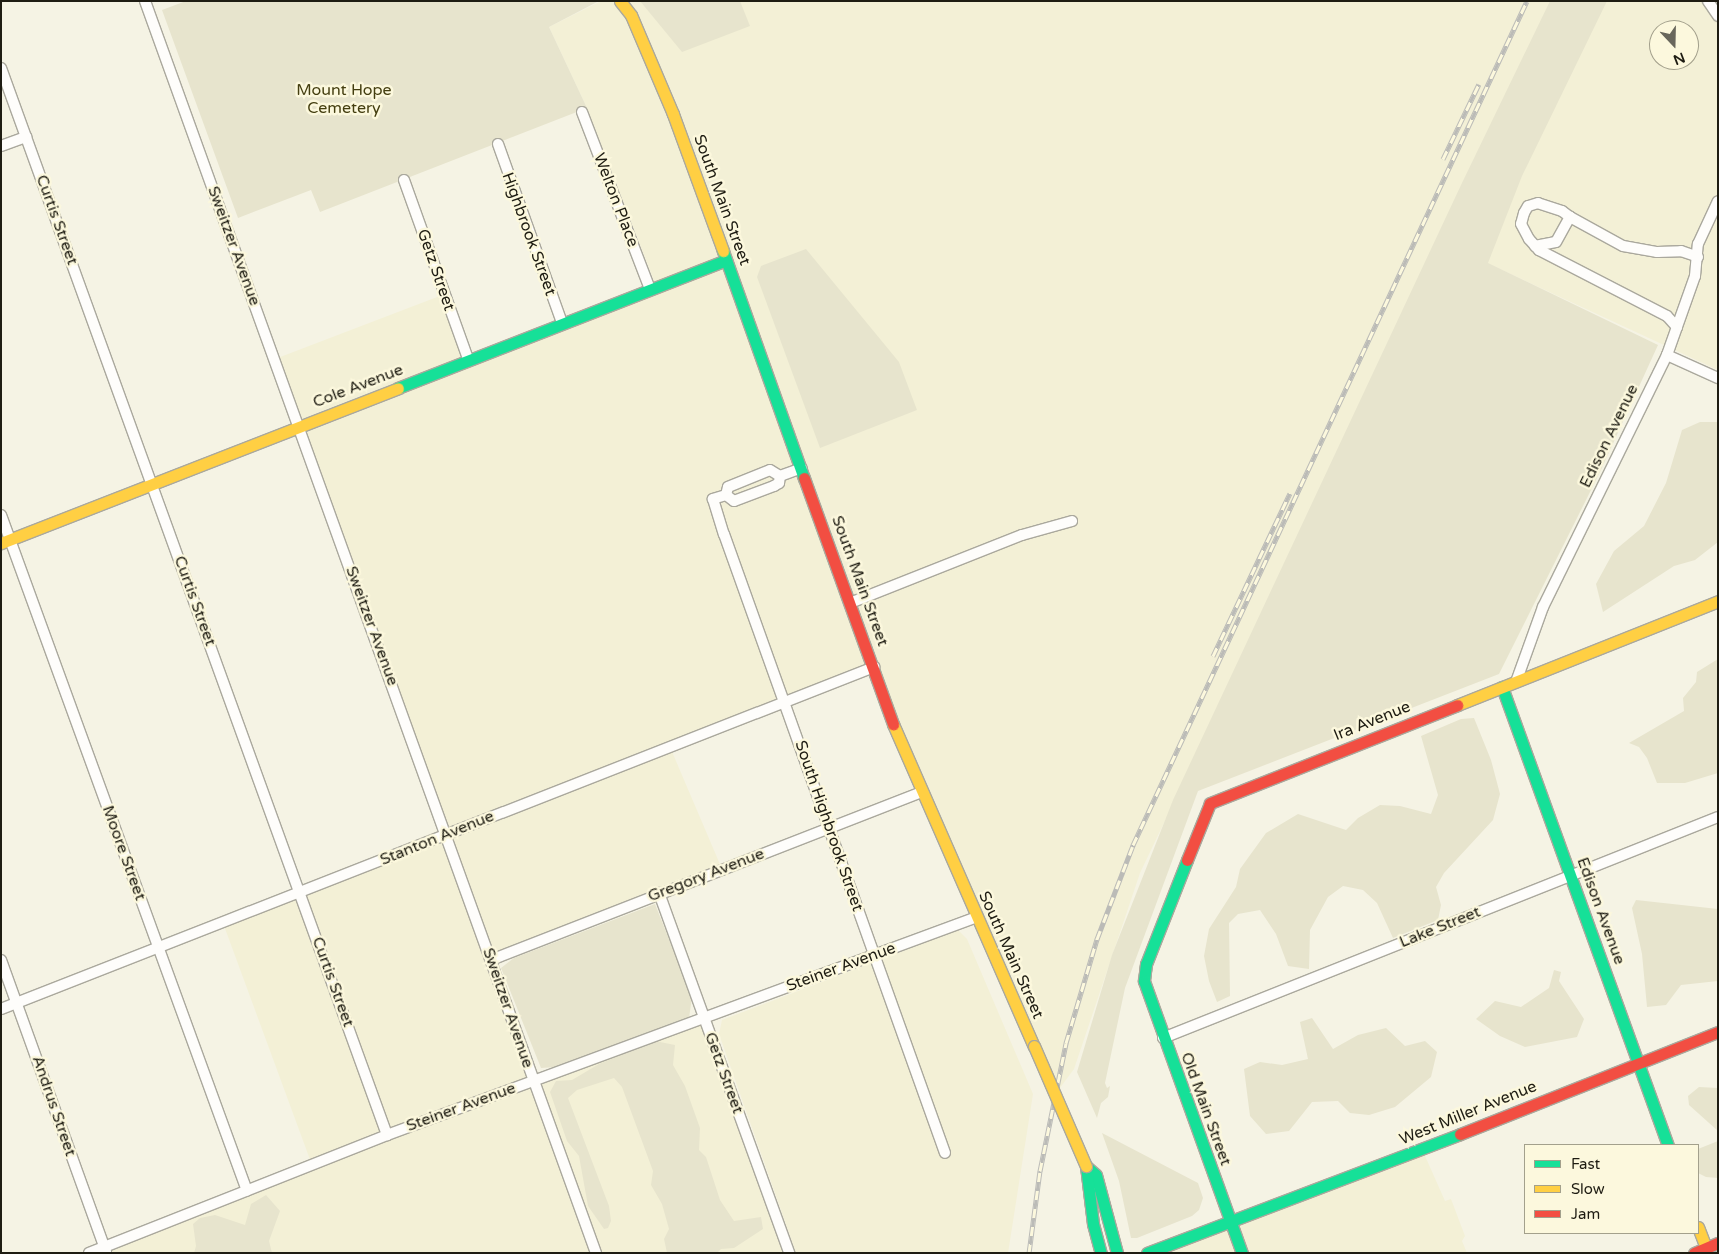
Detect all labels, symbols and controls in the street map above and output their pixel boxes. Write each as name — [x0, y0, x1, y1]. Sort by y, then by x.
north arrow — [1649, 20, 1699, 70]
text: N — [1671, 49, 1687, 68]
park label: Mount Hope Cemetery — [296, 80, 392, 118]
street label: South Main Street — [689, 132, 755, 268]
street label: Welton Place — [589, 150, 643, 250]
street label: Highbrook Street — [498, 170, 560, 298]
street label: Curtis Street — [32, 172, 82, 268]
street label: Sweitzer Avenue — [203, 184, 265, 308]
street label: Getz Street — [413, 227, 459, 313]
street label: Cole Avenue — [310, 360, 406, 412]
street label: Edison Avenue — [1576, 381, 1642, 491]
street label: South Main Street — [827, 513, 893, 649]
street label: Curtis Street — [170, 553, 220, 649]
street label: Sweitzer Avenue — [341, 564, 403, 688]
street label: Ira Avenue — [1331, 697, 1413, 745]
street label: South Highbrook Street — [791, 738, 867, 914]
street label: Moore Street — [98, 803, 150, 903]
street label: Stanton Avenue — [377, 806, 497, 870]
street label: Gregory Avenue — [645, 844, 767, 906]
street label: Edison Avenue — [1573, 855, 1629, 967]
street label: South Main Street — [974, 888, 1048, 1022]
street label: Lake Street — [1397, 902, 1483, 952]
street label: Curtis Street — [308, 934, 358, 1030]
street label: Steiner Avenue — [784, 938, 898, 996]
street label: Sweitzer Avenue — [478, 945, 538, 1071]
street label: Getz Street — [700, 1030, 748, 1116]
street label: Old Main Street — [1177, 1050, 1235, 1168]
street label: Andrus Street — [28, 1053, 80, 1159]
street label: West Miller Avenue — [1397, 1077, 1539, 1149]
street label: Steiner Avenue — [404, 1078, 518, 1136]
legend — [1524, 1144, 1699, 1234]
text: Fast — [1571, 1155, 1600, 1173]
text: Slow — [1571, 1180, 1605, 1198]
text: Jam — [1571, 1205, 1600, 1223]

